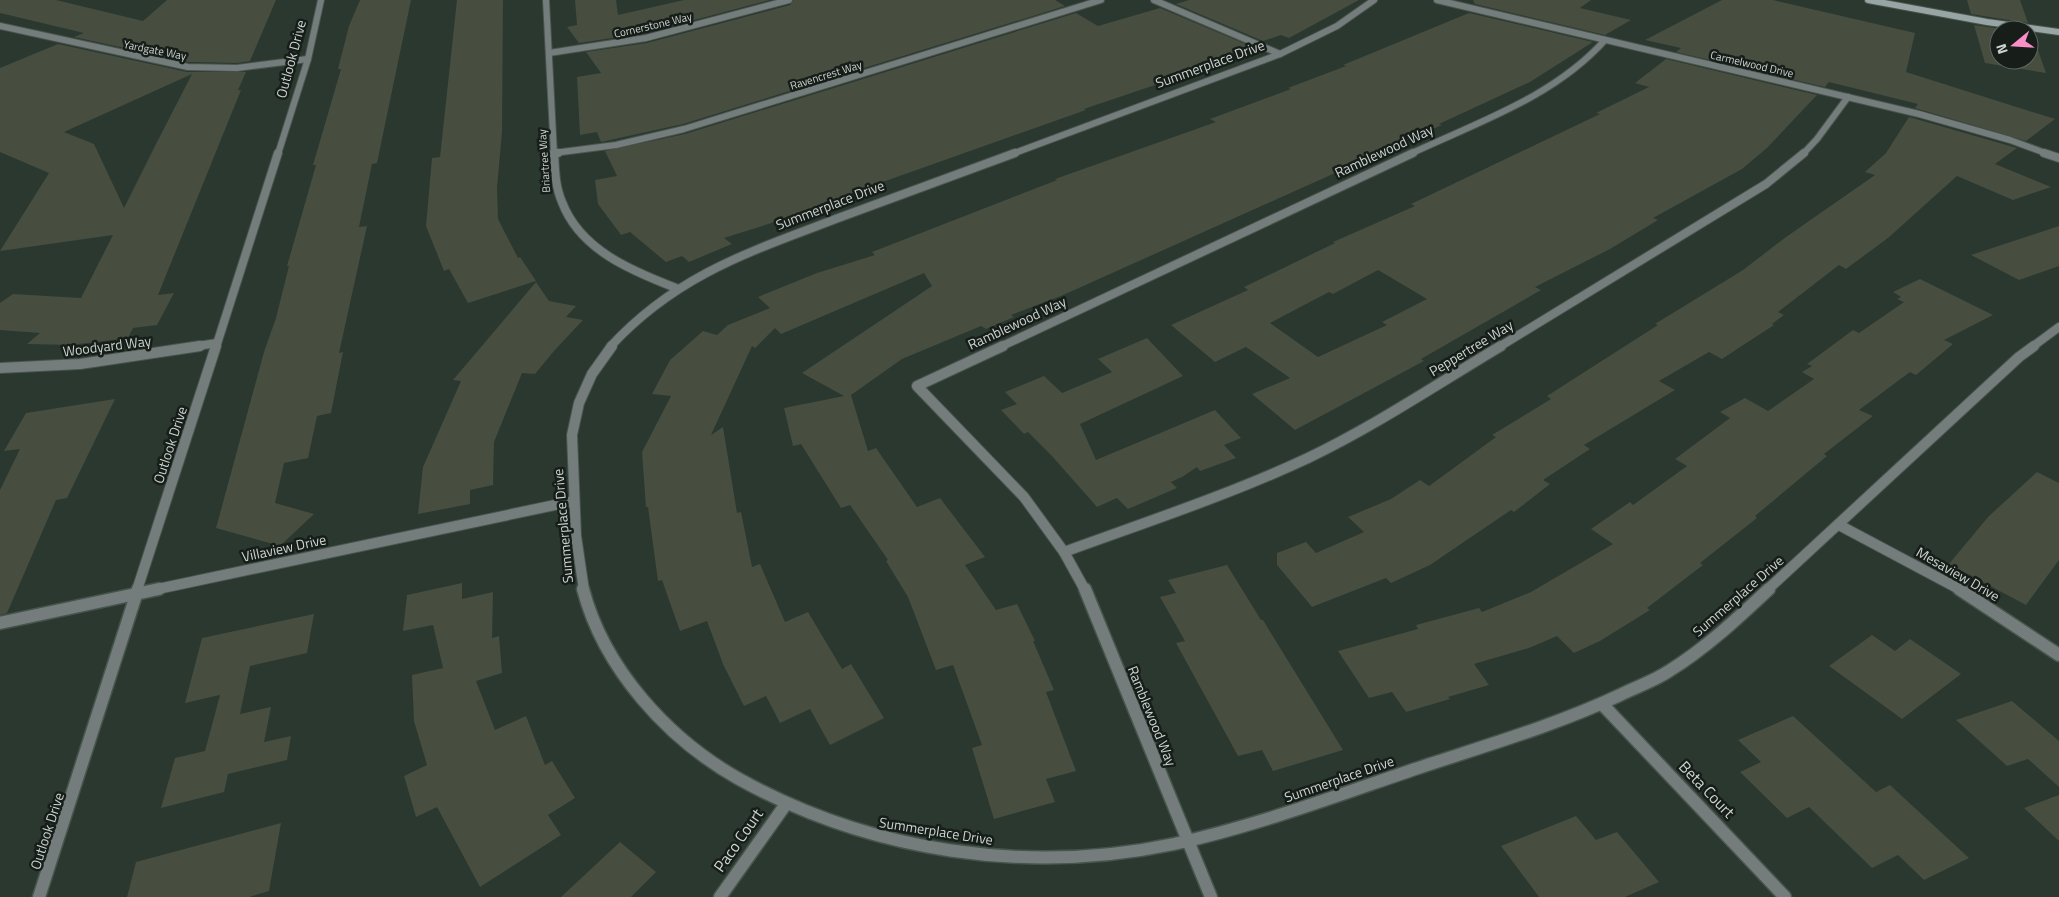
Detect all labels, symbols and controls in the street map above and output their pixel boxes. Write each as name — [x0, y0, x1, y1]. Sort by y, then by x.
street label: Cornerstone Way — [612, 8, 694, 42]
street label: Outlook Drive — [270, 18, 311, 100]
north arrow — [1989, 20, 2039, 70]
street label: Summerplace Drive — [1152, 34, 1267, 93]
street label: Yardgate Way — [122, 36, 188, 64]
text: N — [1990, 41, 2013, 57]
street label: Carmelwood Drive — [1709, 47, 1796, 81]
street label: Ravencrest Way — [788, 56, 865, 94]
street label: Ramblewood Way — [1331, 118, 1437, 183]
street label: Briartree Way — [534, 128, 554, 193]
street label: Summerplace Drive — [772, 174, 887, 235]
street label: Ramblewood Way — [964, 290, 1070, 355]
street label: Peppertree Way — [1425, 314, 1517, 381]
street label: Woodyard Way — [61, 330, 153, 361]
street label: Outlook Drive — [147, 404, 192, 486]
street label: Summerplace Drive — [547, 468, 578, 584]
street label: Villaview Drive — [240, 528, 328, 567]
street label: Mesaview Drive — [1913, 541, 2004, 606]
street label: Summerplace Drive — [1687, 550, 1788, 641]
street label: Ramblewood Way — [1123, 662, 1182, 769]
street label: Summerplace Drive — [1281, 750, 1397, 807]
street label: Beta Court — [1673, 755, 1741, 823]
street label: Outlook Drive — [24, 790, 69, 872]
street label: Paco Court — [707, 803, 769, 877]
street label: Summerplace Drive — [878, 811, 994, 850]

